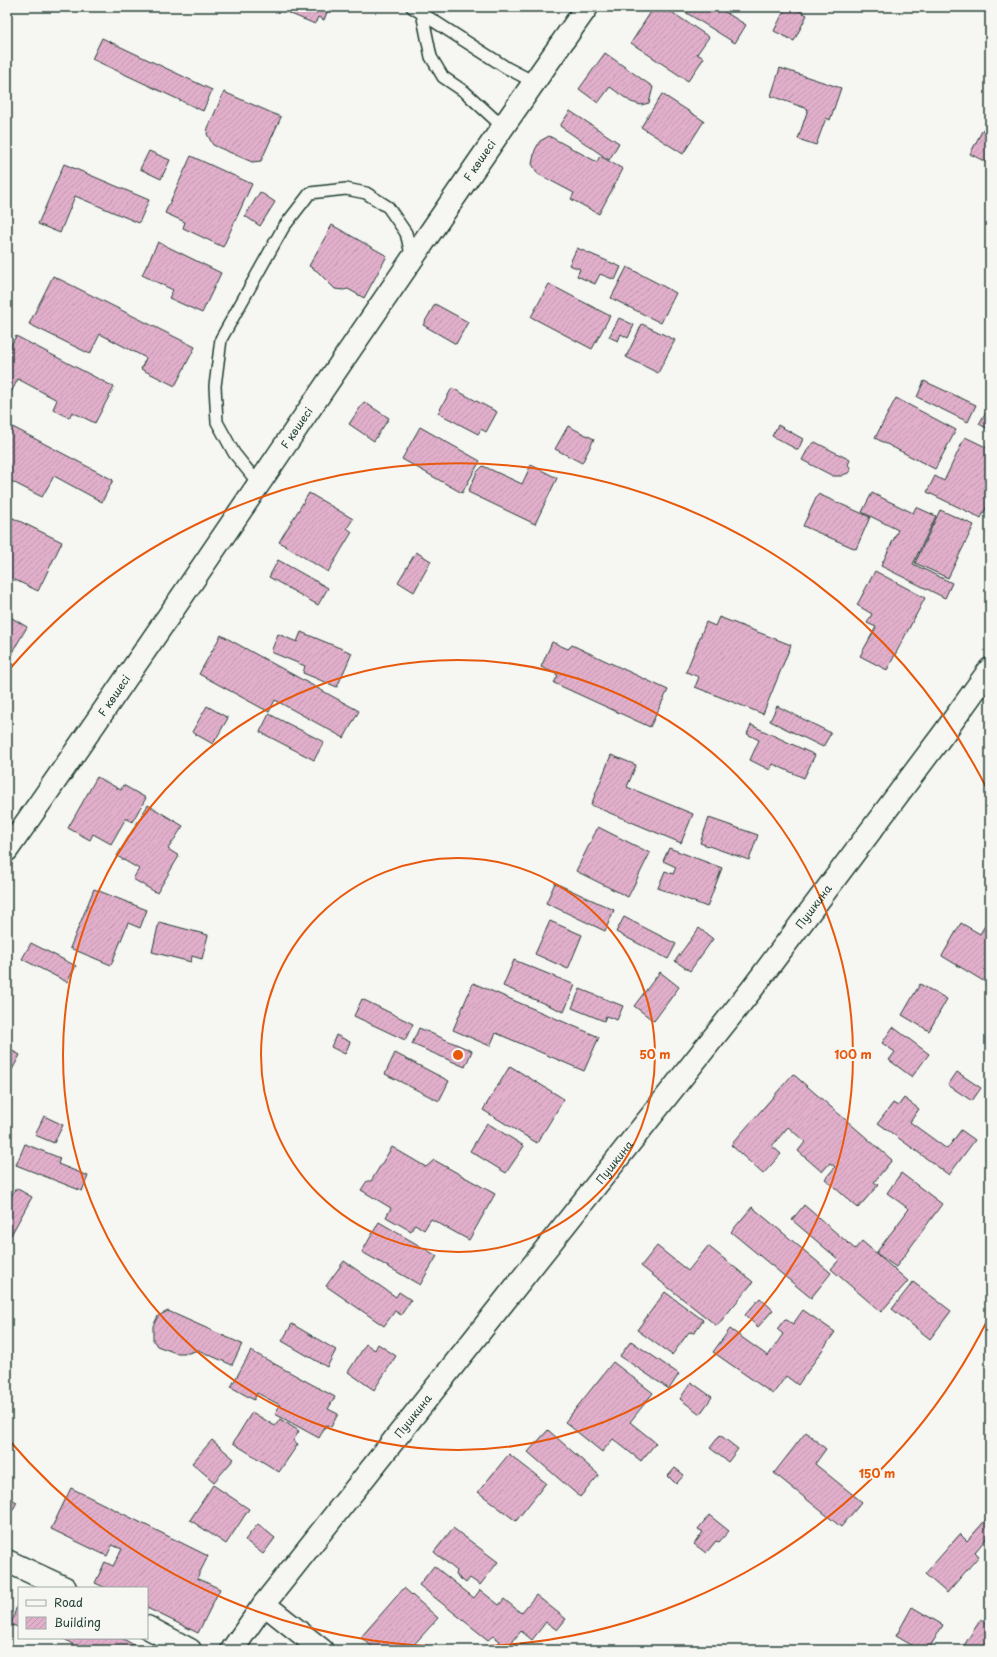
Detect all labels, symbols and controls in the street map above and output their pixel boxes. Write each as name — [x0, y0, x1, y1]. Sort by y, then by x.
street label: F көшесі — [459, 136, 500, 184]
street label: F көшесі — [276, 403, 317, 452]
street label: F көшесі — [94, 671, 134, 719]
street label: Пушкина — [791, 881, 836, 932]
text: 50 m — [639, 1045, 671, 1063]
text: 100 m — [834, 1045, 872, 1063]
centre of rings — [451, 1048, 465, 1062]
street label: Пушкина — [591, 1136, 637, 1187]
street label: Пушкина — [390, 1390, 435, 1441]
text: 150 m — [859, 1464, 895, 1482]
legend — [18, 1587, 148, 1639]
text: Road — [54, 1593, 83, 1611]
text: Building — [54, 1613, 101, 1631]

